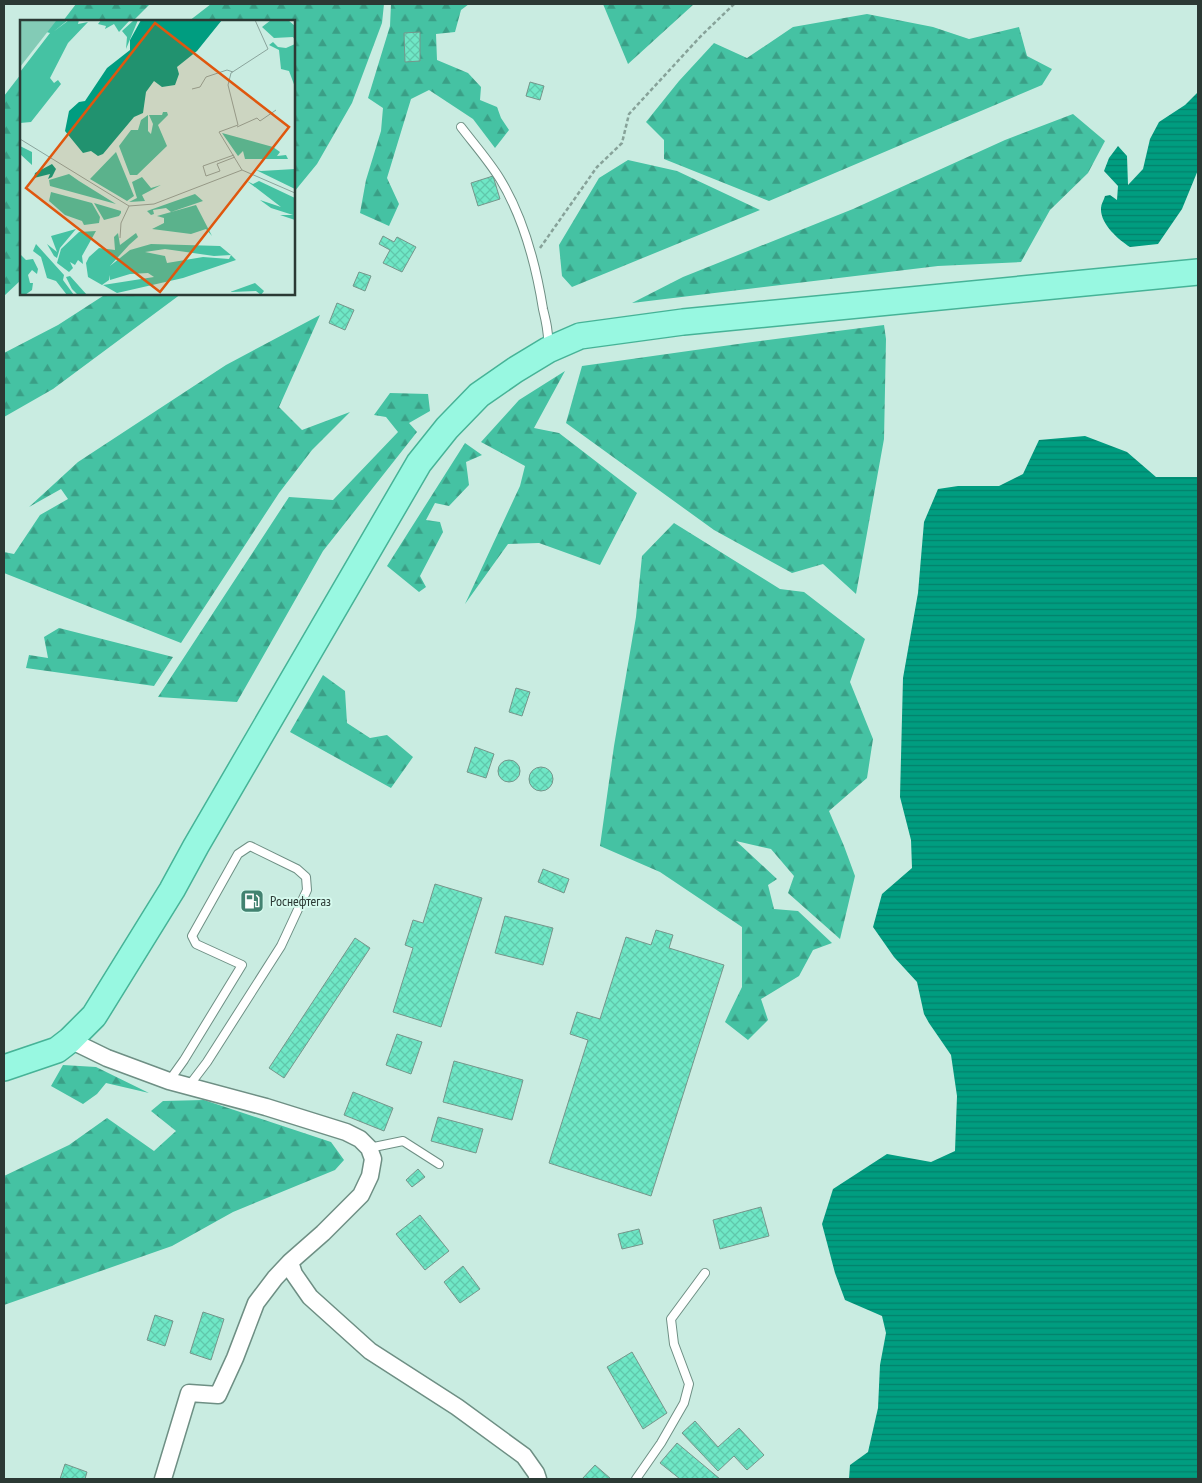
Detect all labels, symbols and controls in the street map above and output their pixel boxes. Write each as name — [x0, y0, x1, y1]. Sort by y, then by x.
inset map — [20, 20, 295, 295]
fuel station icon: Роснефтегаз — [239, 888, 265, 914]
place label: Роснефтегаз — [270, 892, 331, 910]

